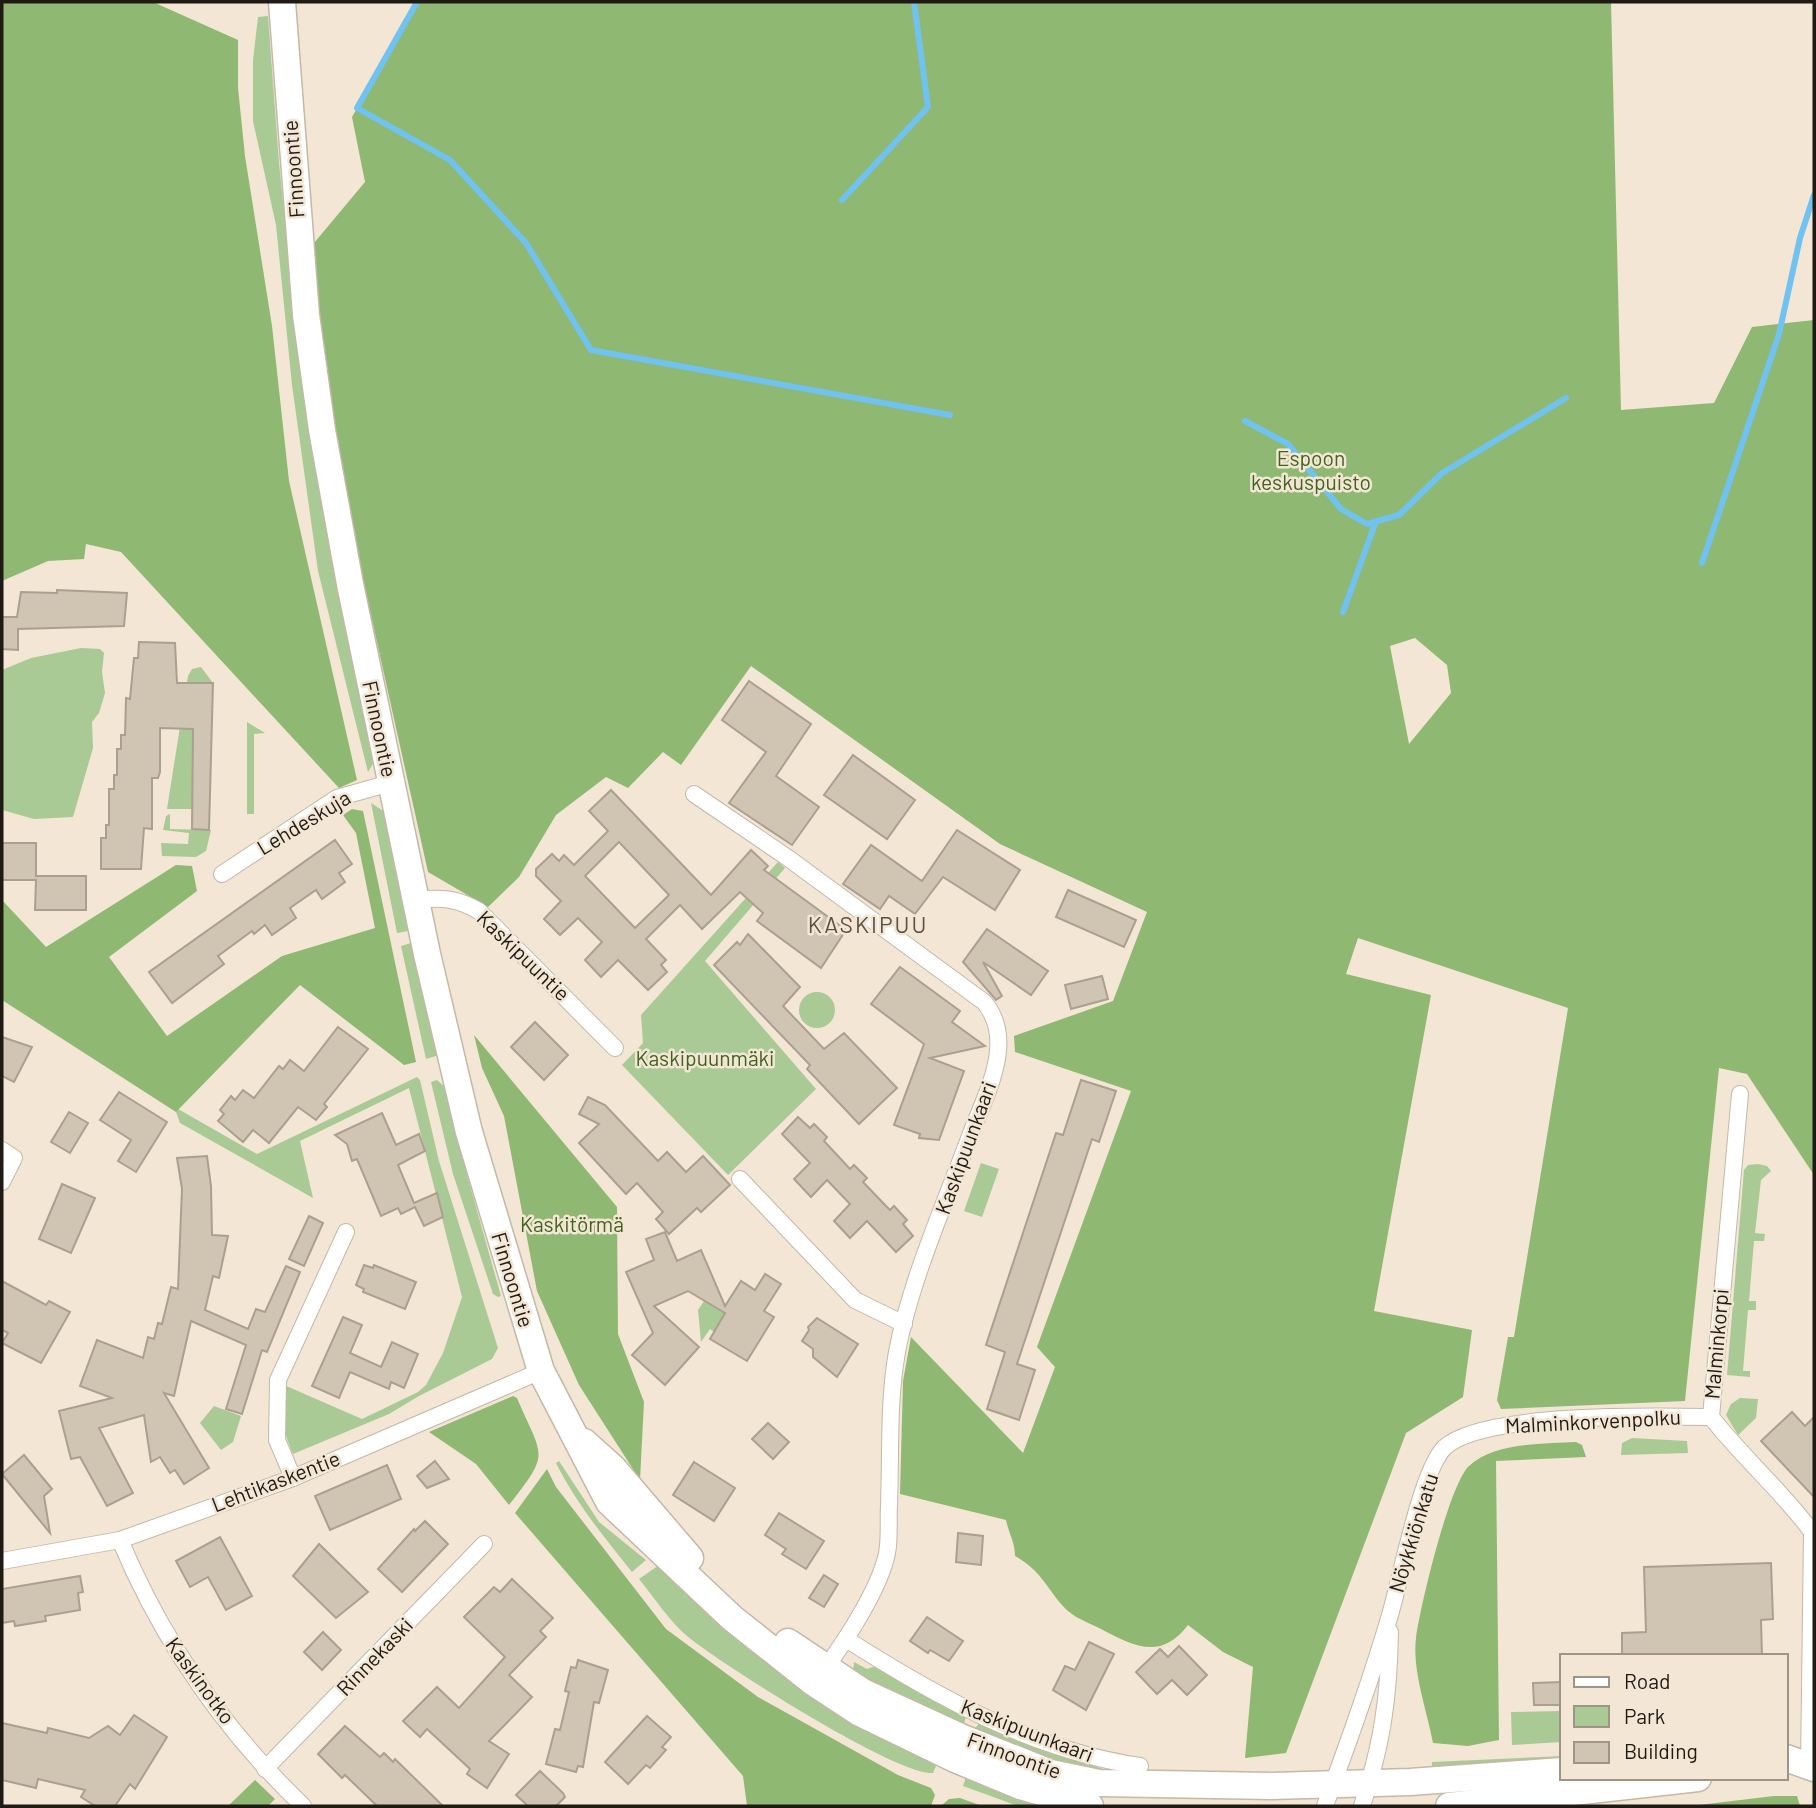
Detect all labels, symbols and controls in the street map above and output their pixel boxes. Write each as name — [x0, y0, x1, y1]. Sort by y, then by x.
street label: Finnoontie — [277, 119, 308, 219]
park label: Espoon keskuspuisto — [1251, 445, 1371, 494]
street label: Finnoontie — [358, 678, 403, 779]
street label: Lehdeskuja — [252, 784, 354, 859]
street label: Kaskipuuntie — [473, 905, 576, 1005]
district label: KASKIPUU — [808, 910, 928, 938]
park label: Kaskipuunmäki — [636, 1045, 774, 1070]
street label: Kaskipuunkaari — [929, 1078, 1000, 1217]
park label: Kaskitörmä — [520, 1211, 624, 1236]
street label: Finnoontie — [487, 1229, 540, 1330]
street label: Malminkorpi — [1698, 1288, 1733, 1400]
street label: Malminkorvenpolku — [1504, 1403, 1681, 1438]
street label: Lehtikaskentie — [208, 1445, 343, 1517]
street label: Nöykkiönkatu — [1383, 1470, 1443, 1595]
street label: Rinnekaski — [331, 1612, 417, 1700]
street label: Kaskinotko — [161, 1632, 241, 1728]
legend — [1560, 1654, 1788, 1780]
text: Road — [1624, 1668, 1670, 1693]
street label: Kaskipuunkaari — [958, 1693, 1097, 1766]
text: Park — [1624, 1703, 1665, 1728]
street label: Finnoontie — [964, 1726, 1065, 1783]
text: Building — [1624, 1738, 1698, 1763]

